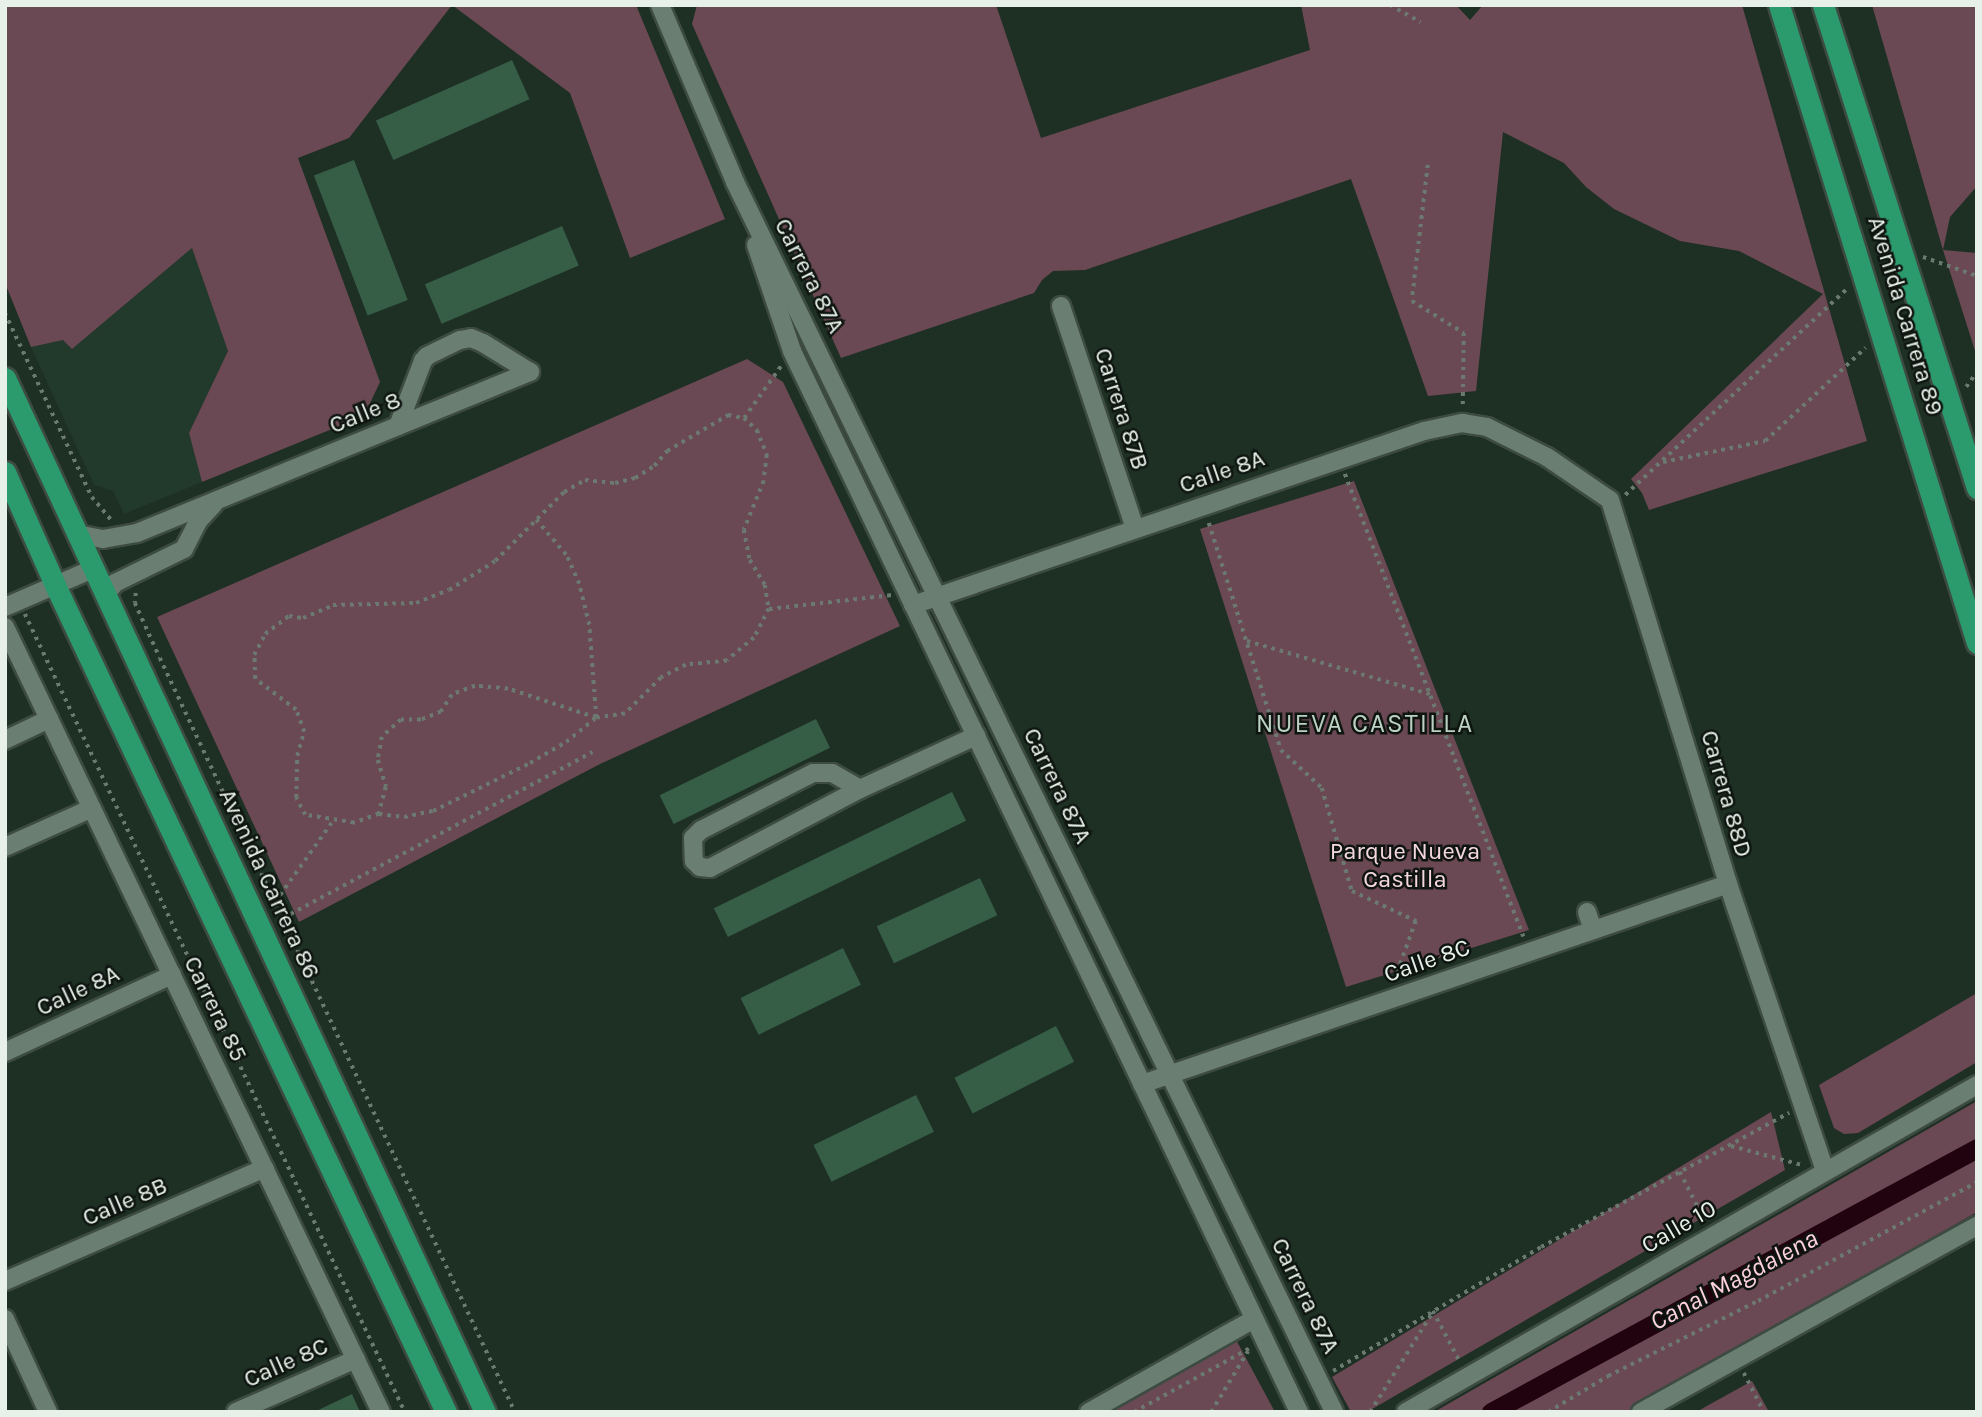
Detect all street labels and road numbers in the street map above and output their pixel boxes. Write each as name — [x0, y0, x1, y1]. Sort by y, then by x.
street label: Avenida Carrera 89 — [1861, 213, 1949, 419]
street label: Carrera 87A — [768, 214, 850, 338]
street label: Carrera 87B — [1088, 345, 1154, 473]
street label: Calle 8 — [325, 386, 405, 440]
street label: Calle 8A — [1176, 444, 1268, 500]
street label: Carrera 87A — [1017, 724, 1097, 848]
street label: Carrera 88D — [1694, 727, 1758, 861]
street label: Avenida Carrera 86 — [212, 785, 326, 983]
street label: Calle 8C — [1380, 933, 1474, 989]
street label: Carrera 85 — [177, 952, 253, 1066]
street label: Calle 8A — [32, 959, 124, 1023]
street label: Calle 8B — [78, 1171, 172, 1233]
street label: Calle 10 — [1636, 1194, 1722, 1260]
street label: Carrera 87A — [1265, 1234, 1345, 1358]
street label: Calle 8C — [240, 1332, 332, 1394]

